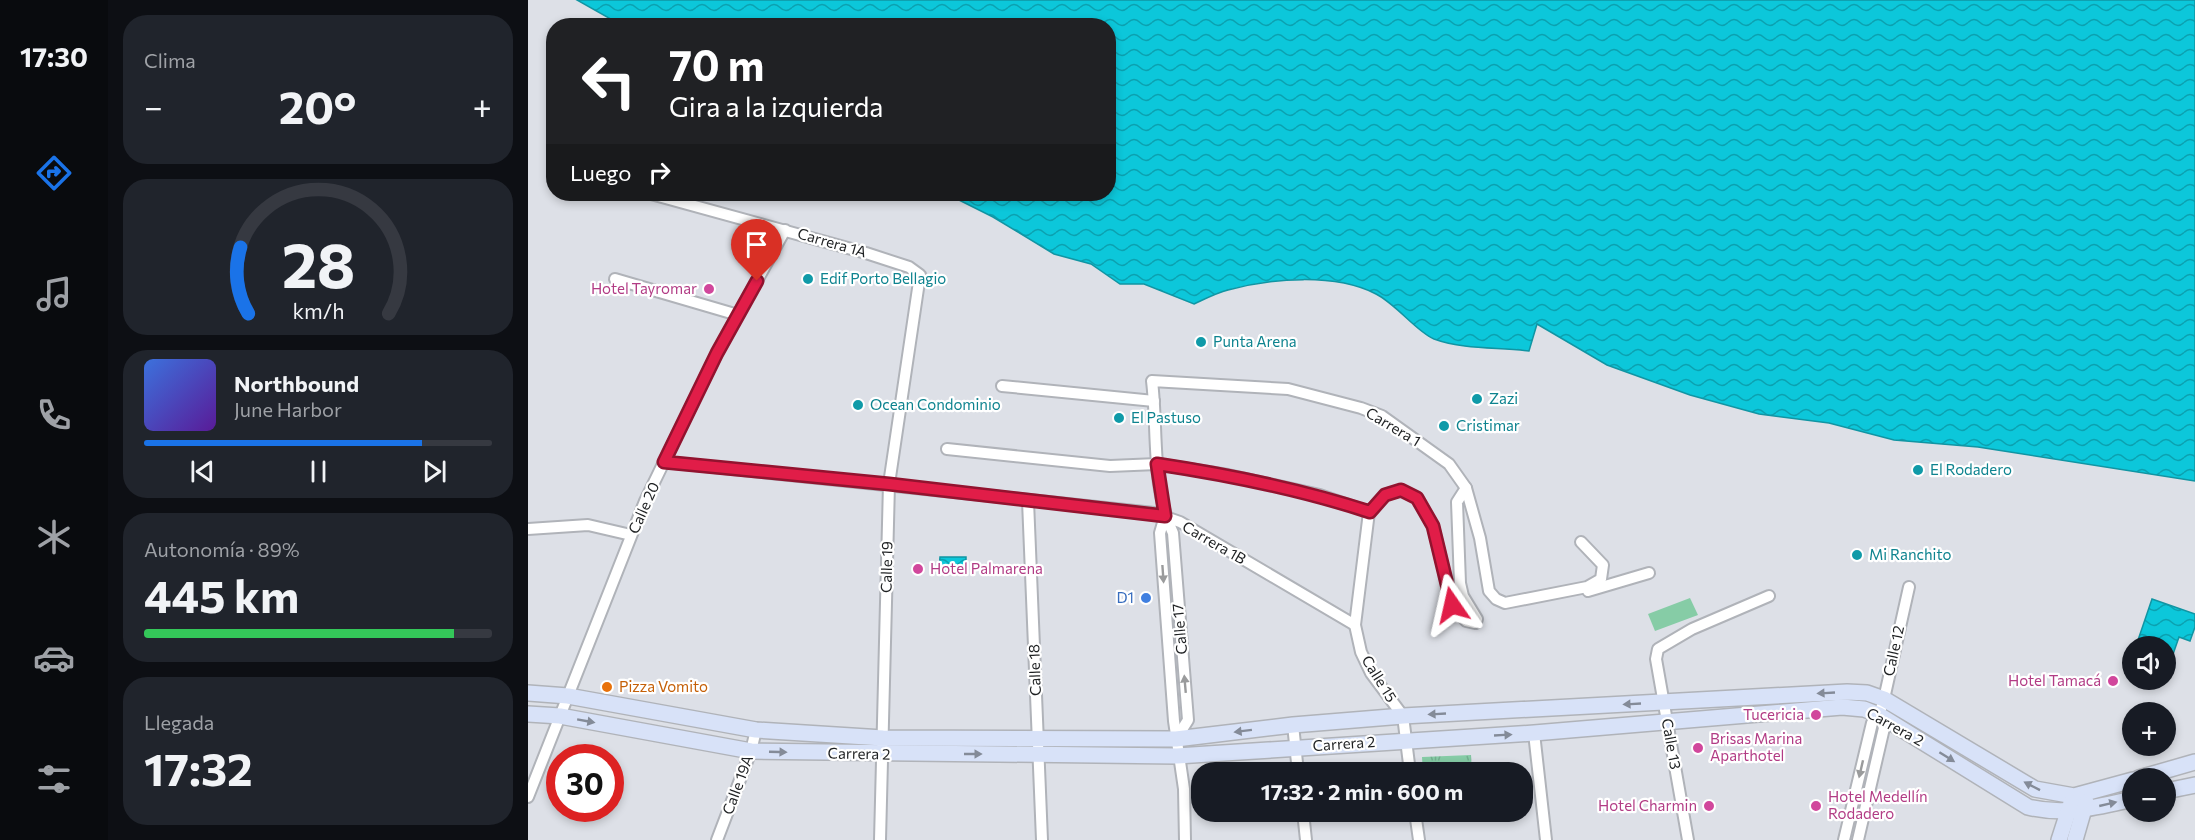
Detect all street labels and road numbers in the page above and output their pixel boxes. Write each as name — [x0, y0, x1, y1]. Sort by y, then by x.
street label: Carrera 1A — [796, 224, 869, 260]
street label: Carrera 1 — [1363, 403, 1424, 449]
street label: Calle 20 — [624, 479, 662, 536]
street label: Carrera 1B — [1180, 517, 1250, 568]
street label: Calle 19 — [877, 541, 895, 593]
street label: Calle 17 — [1168, 603, 1190, 655]
street label: Calle 12 — [1879, 624, 1907, 678]
street label: Calle 18 — [1024, 644, 1044, 696]
street label: Calle 15 — [1359, 652, 1401, 705]
street label: Carrera 2 — [1864, 703, 1927, 749]
street label: Calle 13 — [1659, 717, 1685, 771]
street label: Carrera 2 — [1312, 732, 1376, 754]
street label: Carrera 2 — [828, 743, 890, 763]
street label: Calle 19A — [718, 752, 756, 817]

